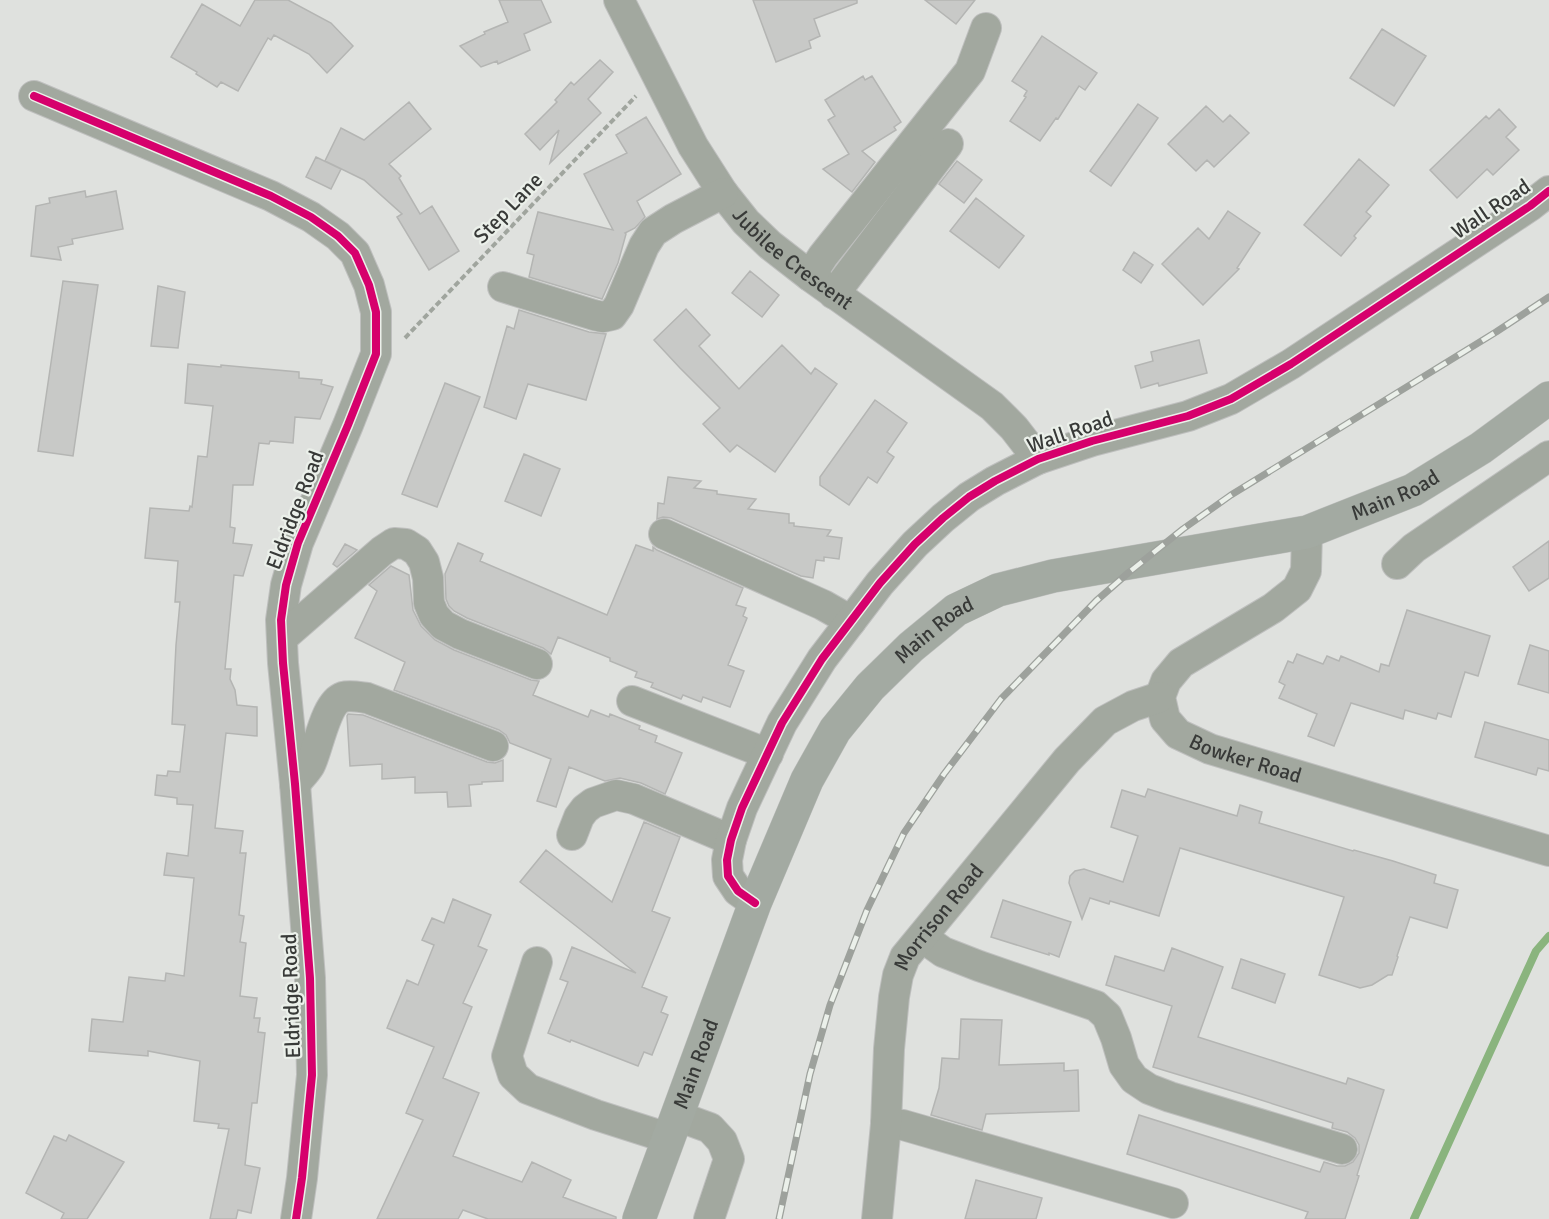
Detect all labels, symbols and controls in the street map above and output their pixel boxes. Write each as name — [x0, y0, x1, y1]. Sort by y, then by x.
street label: Step Lane — [468, 167, 548, 249]
street label: Wall Road — [1447, 173, 1535, 245]
street label: Jubilee Crescent — [727, 203, 858, 316]
street label: Wall Road — [1023, 405, 1117, 459]
street label: Eldridge Road — [260, 447, 330, 573]
street label: Main Road — [1347, 464, 1444, 526]
street label: Main Road — [889, 591, 978, 669]
street label: Bowker Road — [1185, 728, 1305, 789]
street label: Morrison Road — [888, 858, 989, 974]
street label: Eldridge Road — [276, 933, 306, 1059]
street label: Main Road — [667, 1015, 724, 1113]

